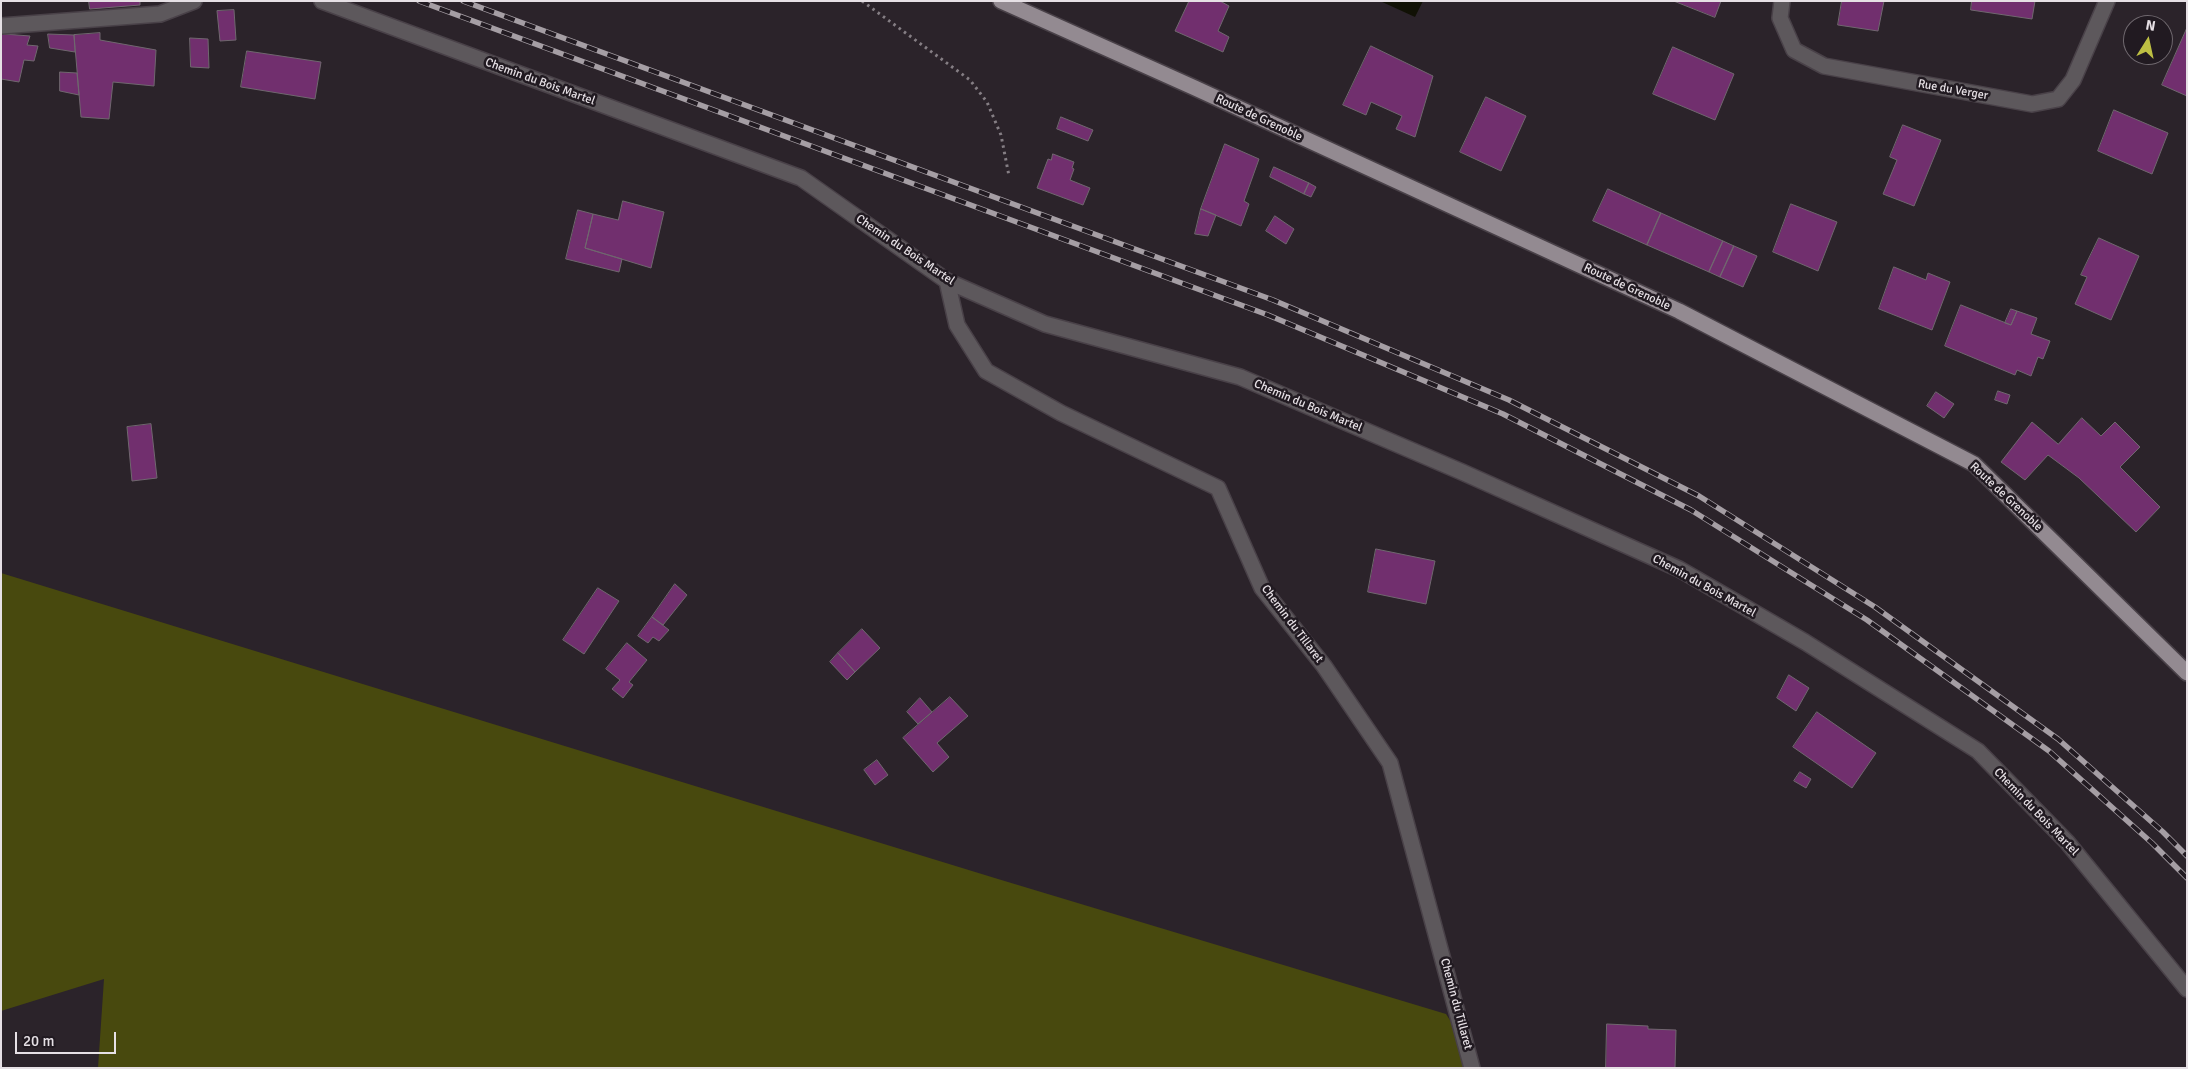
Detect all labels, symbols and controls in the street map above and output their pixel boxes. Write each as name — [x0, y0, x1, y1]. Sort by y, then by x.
north arrow — [2123, 15, 2173, 65]
text: N — [2144, 17, 2157, 35]
street label: Chemin du Bois Martel — [483, 55, 597, 109]
street label: Rue du Verger — [1917, 77, 1989, 103]
street label: Route de Grenoble — [1213, 92, 1305, 144]
street label: Chemin du Bois Martel — [853, 212, 957, 288]
street label: Route de Grenoble — [1581, 261, 1673, 313]
street label: Chemin du Bois Martel — [1252, 377, 1364, 435]
street label: Route de Grenoble — [1967, 460, 2045, 534]
street label: Chemin du Bois Martel — [1650, 552, 1758, 620]
street label: Chemin du Tillaret — [1258, 582, 1326, 666]
street label: Chemin du Bois Martel — [1991, 765, 2081, 859]
street label: Chemin du Tillaret — [1437, 957, 1475, 1051]
scale bar — [18, 1022, 119, 1054]
text: 20 m — [23, 1032, 54, 1050]

